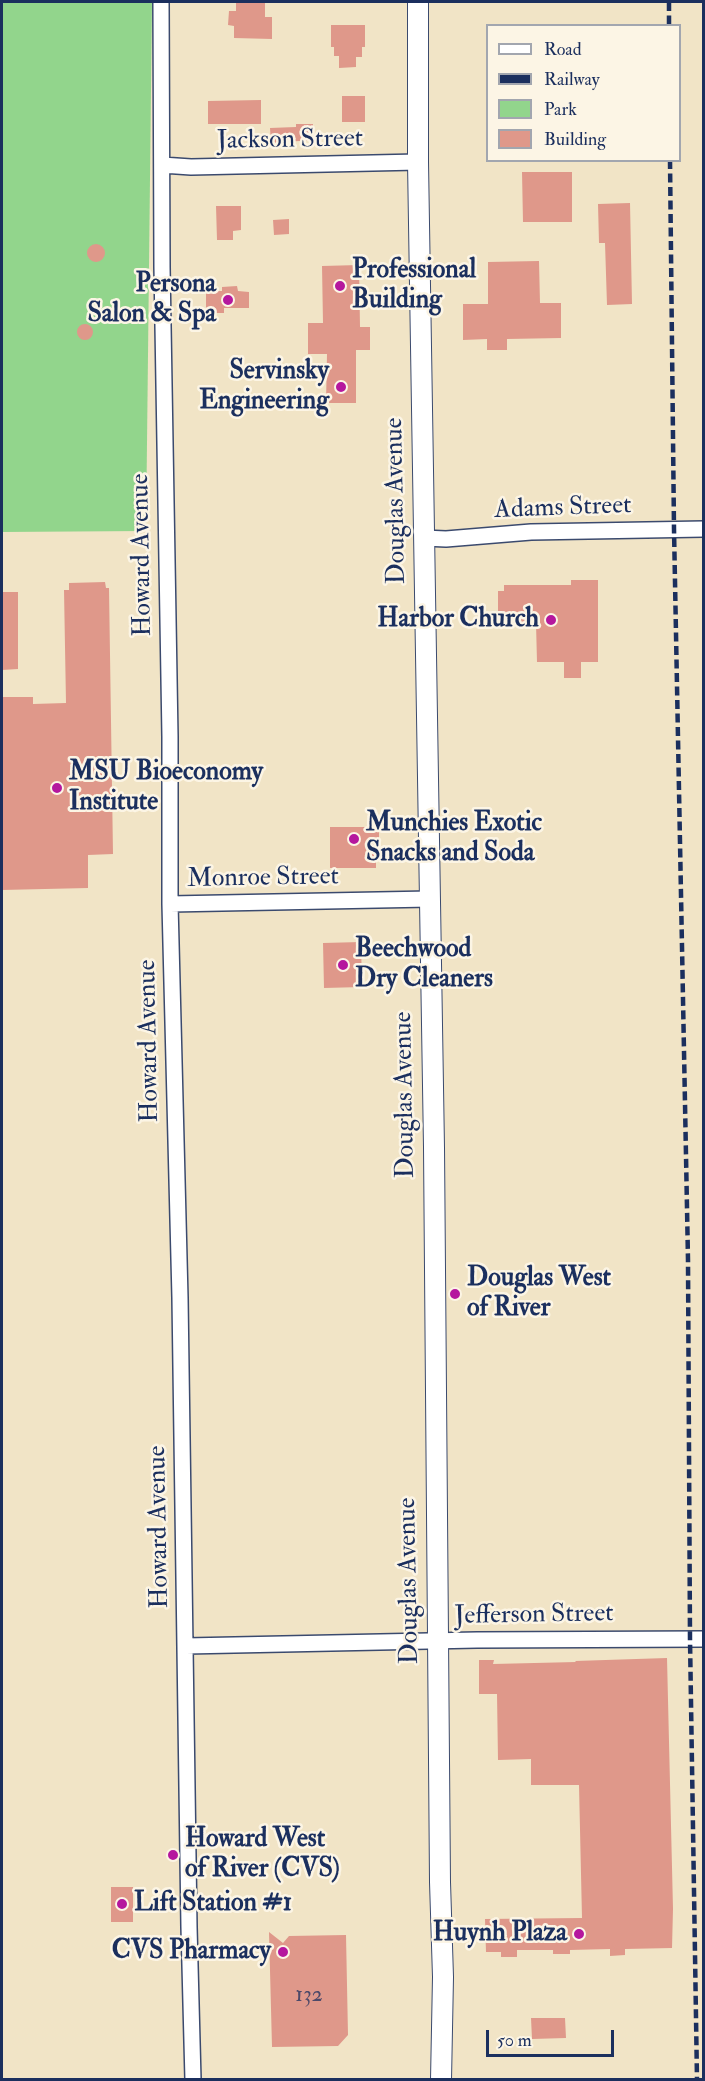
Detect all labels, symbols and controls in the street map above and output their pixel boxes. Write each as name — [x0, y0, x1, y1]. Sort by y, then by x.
legend — [486, 24, 681, 162]
text: Road — [544, 38, 582, 61]
text: Railway — [544, 68, 600, 91]
text: Park — [544, 98, 577, 121]
street label: Jackson Street — [217, 124, 363, 158]
text: Building — [544, 128, 606, 151]
place label: Professional Building — [352, 255, 476, 316]
place label: Persona Salon & Spa — [87, 269, 216, 330]
marker: Professional Building — [333, 279, 347, 293]
marker: Persona Salon & Spa — [221, 293, 235, 307]
place label: Servinsky Engineering — [199, 356, 329, 418]
marker: Servinsky Engineering — [334, 380, 348, 394]
street label: Douglas Avenue — [380, 417, 414, 585]
street label: Howard Avenue — [126, 473, 160, 637]
street label: Adams Street — [494, 491, 632, 527]
place label: Harbor Church — [377, 604, 539, 636]
marker: Harbor Church — [544, 613, 558, 627]
place label: MSU Bioeconomy Institute — [69, 757, 263, 819]
marker: MSU Bioeconomy Institute — [50, 781, 64, 795]
place label: Munchies Exotic Snacks and Soda — [366, 808, 542, 870]
marker: Munchies Exotic Snacks and Soda — [347, 832, 361, 846]
street label: Monroe Street — [187, 862, 339, 896]
place label: Beechwood Dry Cleaners — [355, 934, 493, 996]
marker: Beechwood Dry Cleaners — [336, 958, 350, 972]
street label: Howard Avenue — [133, 959, 167, 1123]
street label: Douglas Avenue — [389, 1011, 423, 1179]
place label: Douglas West of River — [467, 1263, 611, 1324]
marker: Douglas West of River — [448, 1287, 462, 1301]
street label: Howard Avenue — [143, 1445, 177, 1609]
street label: Douglas Avenue — [393, 1497, 427, 1665]
street label: Jefferson Street — [454, 1599, 614, 1633]
place label: Howard West of River (CVS) — [185, 1824, 340, 1886]
marker: Howard West of River (CVS) — [166, 1848, 180, 1862]
place label: Lift Station #1 — [134, 1888, 292, 1920]
marker: Lift Station #1 — [115, 1897, 129, 1911]
place label: Huynh Plaza — [433, 1918, 567, 1950]
marker: Huynh Plaza — [572, 1927, 586, 1941]
place label: CVS Pharmacy — [112, 1936, 271, 1968]
marker: CVS Pharmacy — [276, 1945, 290, 1959]
house number: 132 — [295, 1983, 323, 2009]
scale bar — [489, 2018, 616, 2056]
text: 50 m — [497, 2029, 532, 2052]

